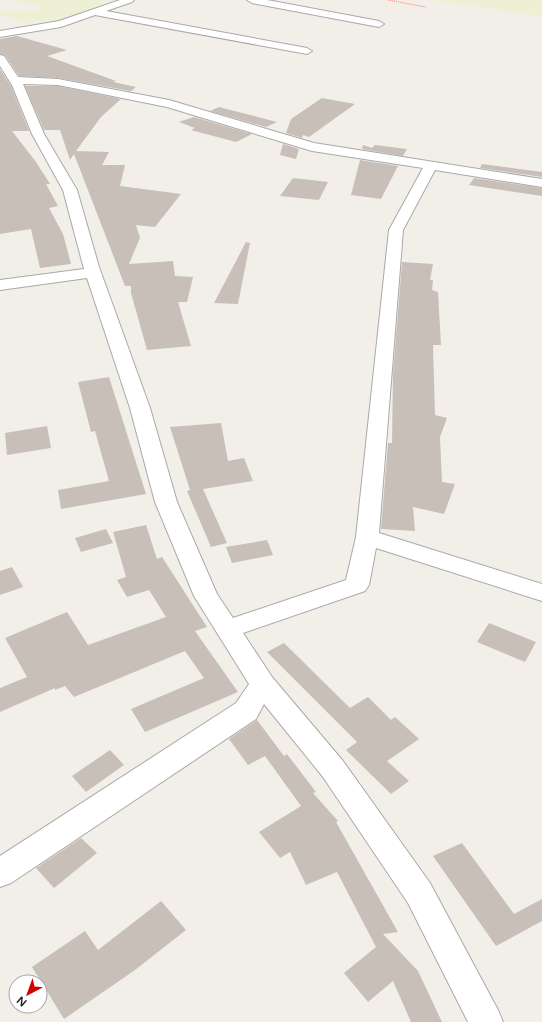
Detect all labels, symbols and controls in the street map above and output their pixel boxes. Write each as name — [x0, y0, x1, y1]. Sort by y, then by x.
north arrow — [8, 974, 48, 1014]
text: N — [14, 993, 29, 1009]

